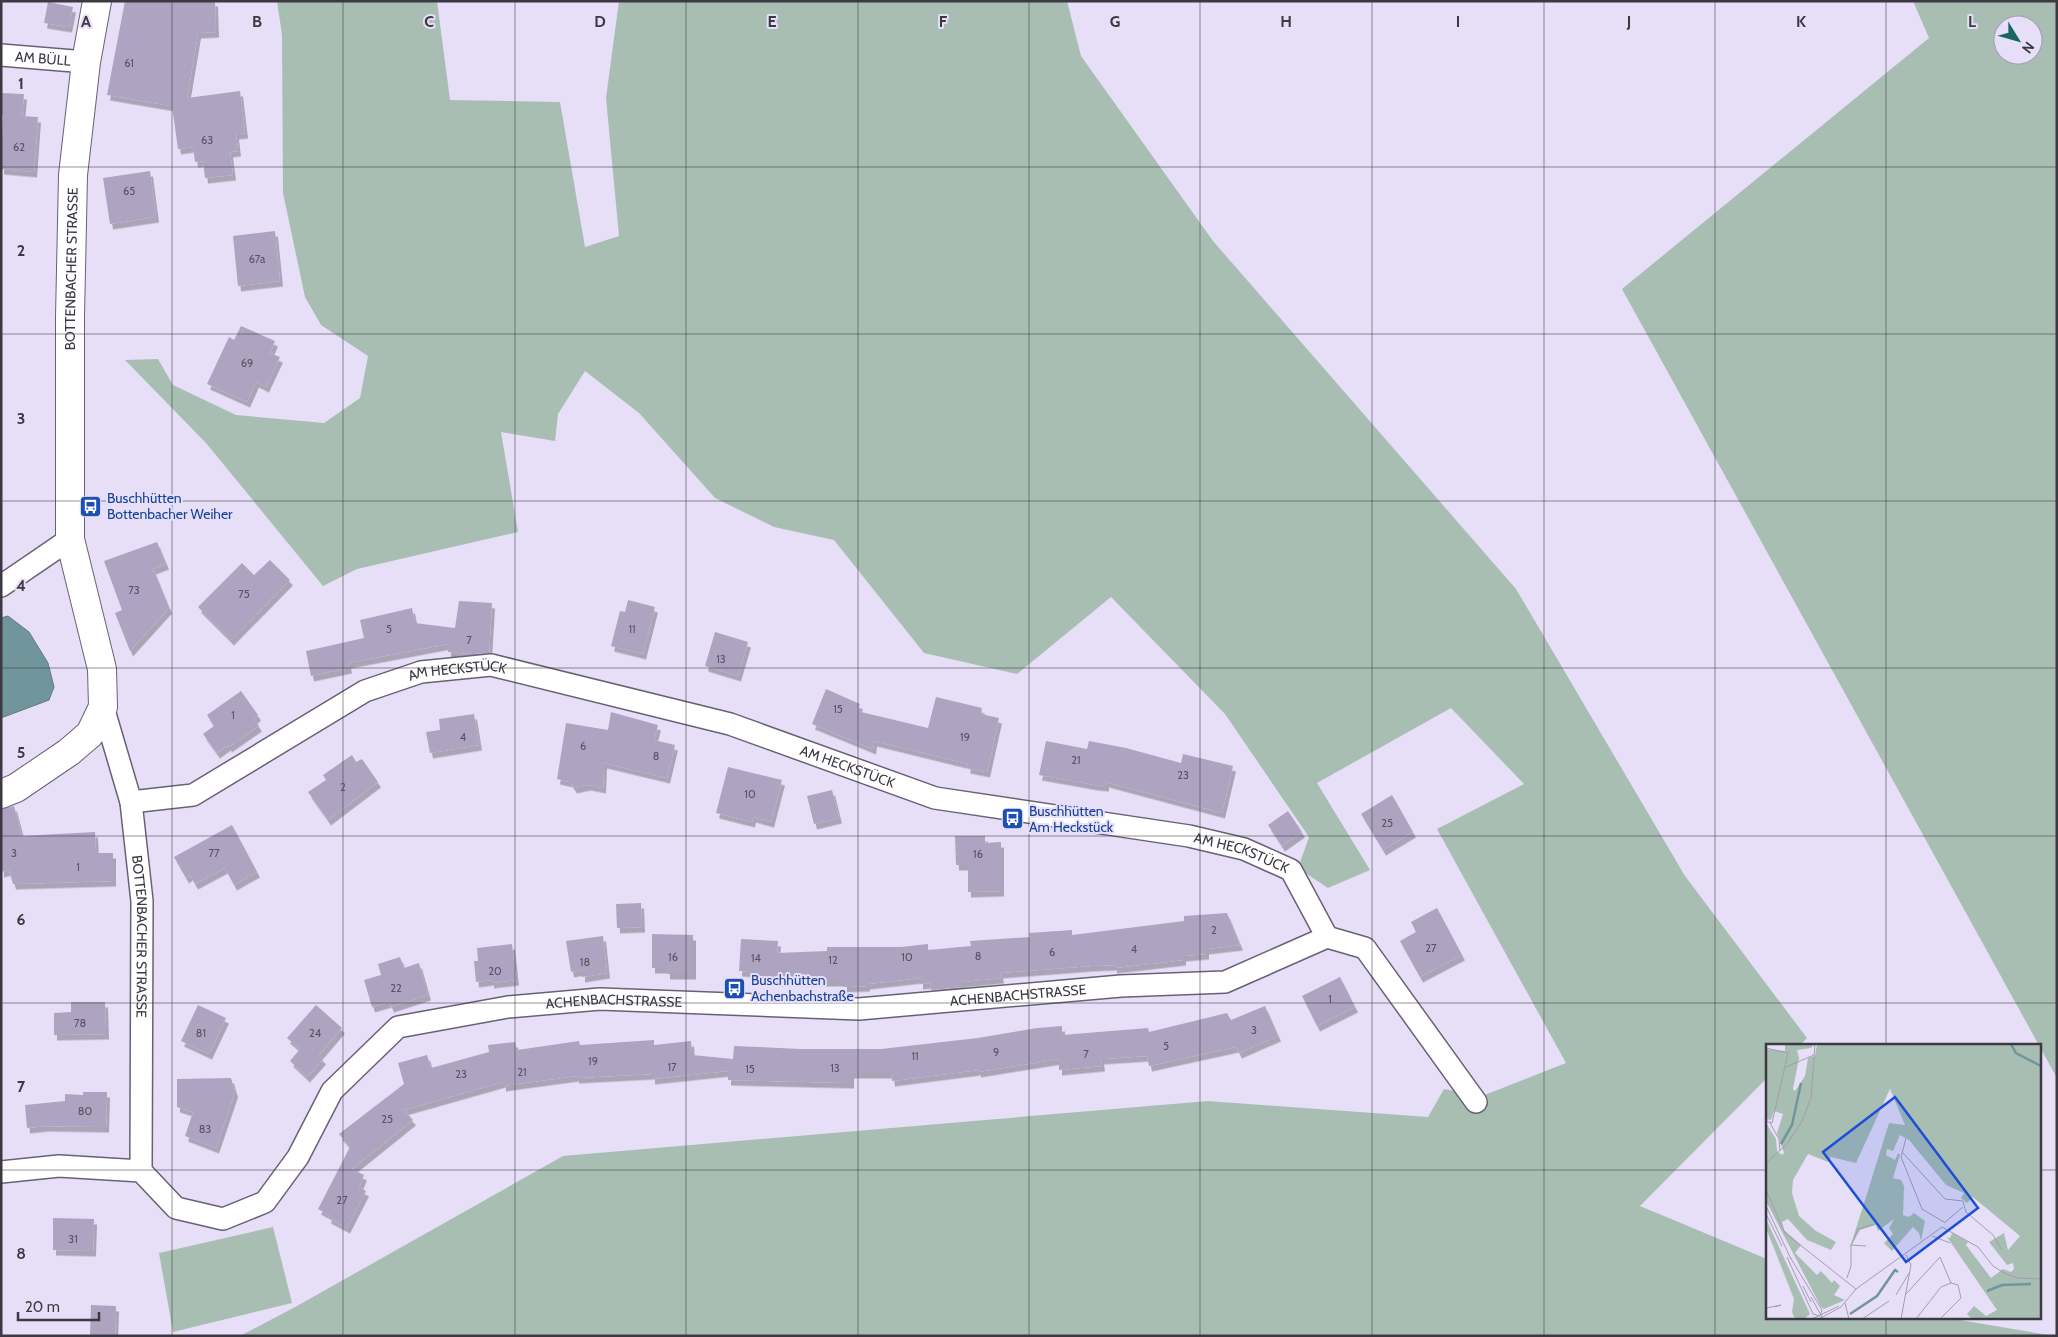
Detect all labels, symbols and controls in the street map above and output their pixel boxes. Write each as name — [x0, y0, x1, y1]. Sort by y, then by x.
text: A — [81, 12, 91, 31]
text: B — [252, 12, 262, 31]
text: C — [424, 12, 434, 31]
text: D — [594, 12, 606, 31]
text: E — [767, 12, 777, 31]
text: F — [939, 12, 948, 31]
text: G — [1110, 12, 1120, 31]
text: H — [1280, 12, 1292, 31]
text: I — [1456, 12, 1460, 31]
text: J — [1626, 12, 1631, 31]
text: K — [1796, 12, 1806, 31]
text: L — [1968, 12, 1976, 31]
north arrow — [1993, 15, 2043, 65]
text: N — [2018, 38, 2039, 57]
street label: AM BÜLL — [14, 47, 71, 70]
house number: 61 — [124, 56, 134, 70]
text: 1 — [18, 74, 24, 93]
house number: 63 — [201, 133, 213, 147]
house number: 62 — [13, 140, 25, 154]
house number: 65 — [123, 184, 135, 198]
street label: BOTTENBACHER STRASSE — [61, 187, 82, 350]
text: 2 — [17, 241, 25, 260]
house number: 67a — [249, 252, 266, 266]
house number: 69 — [241, 356, 253, 370]
text: 3 — [17, 409, 25, 428]
place label: Buschhütten Bottenbacher Weiher — [107, 489, 233, 523]
bus stop icon: Buschhütten Bottenbacher Weiher — [79, 494, 103, 518]
text: 4 — [16, 576, 26, 595]
house number: 73 — [128, 583, 140, 597]
house number: 75 — [238, 587, 250, 601]
house number: 5 — [386, 622, 392, 636]
house number: 11 — [628, 622, 636, 636]
house number: 7 — [466, 633, 472, 647]
house number: 13 — [716, 652, 726, 666]
street label: AM HECKSTÜCK — [406, 656, 509, 685]
house number: 15 — [833, 702, 843, 716]
house number: 1 — [231, 708, 235, 722]
house number: 4 — [460, 730, 467, 744]
house number: 19 — [960, 730, 970, 744]
house number: 6 — [580, 739, 586, 753]
street label: AM HECKSTÜCK — [798, 741, 897, 792]
text: 5 — [17, 743, 25, 762]
house number: 8 — [653, 749, 659, 763]
house number: 21 — [1071, 753, 1081, 767]
house number: 23 — [1177, 768, 1189, 782]
house number: 2 — [340, 780, 346, 794]
house number: 10 — [744, 787, 756, 801]
place label: Buschhütten Am Heckstück — [1029, 802, 1114, 836]
bus stop icon: Buschhütten Am Heckstück — [1001, 807, 1025, 831]
house number: 25 — [1381, 816, 1393, 830]
street label: AM HECKSTÜCK — [1192, 828, 1292, 877]
house number: 3 — [11, 846, 17, 860]
house number: 77 — [208, 846, 220, 860]
house number: 16 — [973, 847, 983, 861]
street label: BOTTENBACHER STRASSE — [128, 854, 151, 1018]
house number: 1 — [76, 860, 80, 874]
text: 6 — [17, 910, 26, 929]
house number: 2 — [1211, 923, 1217, 937]
house number: 27 — [1425, 941, 1437, 955]
house number: 4 — [1131, 942, 1138, 956]
house number: 6 — [1049, 945, 1055, 959]
house number: 8 — [975, 949, 981, 963]
house number: 16 — [668, 950, 678, 964]
house number: 10 — [901, 950, 913, 964]
house number: 14 — [751, 951, 762, 965]
house number: 12 — [828, 953, 838, 967]
house number: 18 — [580, 955, 590, 969]
house number: 20 — [488, 964, 502, 978]
place label: Buschhütten Achenbachstraße — [751, 971, 854, 1005]
bus stop icon: Buschhütten Achenbachstraße — [723, 976, 747, 1000]
street label: ACHENBACHSTRASSE — [949, 980, 1087, 1010]
house number: 22 — [390, 981, 402, 995]
street label: ACHENBACHSTRASSE — [545, 990, 683, 1013]
house number: 1 — [1328, 992, 1332, 1006]
house number: 78 — [74, 1016, 86, 1030]
house number: 3 — [1251, 1023, 1257, 1037]
house number: 81 — [196, 1026, 206, 1040]
house number: 24 — [309, 1026, 322, 1040]
house number: 5 — [1163, 1039, 1169, 1053]
inset map — [1766, 1044, 2040, 1320]
house number: 9 — [993, 1045, 999, 1059]
house number: 7 — [1083, 1047, 1089, 1061]
house number: 11 — [911, 1049, 919, 1063]
house number: 19 — [588, 1054, 598, 1068]
house number: 17 — [667, 1060, 677, 1074]
house number: 13 — [830, 1061, 840, 1075]
house number: 15 — [745, 1062, 755, 1076]
house number: 21 — [517, 1065, 527, 1079]
house number: 23 — [455, 1067, 467, 1081]
text: 7 — [17, 1077, 26, 1096]
house number: 80 — [78, 1104, 92, 1118]
house number: 25 — [381, 1112, 393, 1126]
house number: 83 — [199, 1122, 211, 1136]
house number: 27 — [336, 1193, 348, 1207]
house number: 31 — [68, 1232, 78, 1246]
text: 8 — [16, 1244, 26, 1263]
scale bar — [18, 1290, 99, 1322]
text: 20 m — [25, 1298, 60, 1316]

